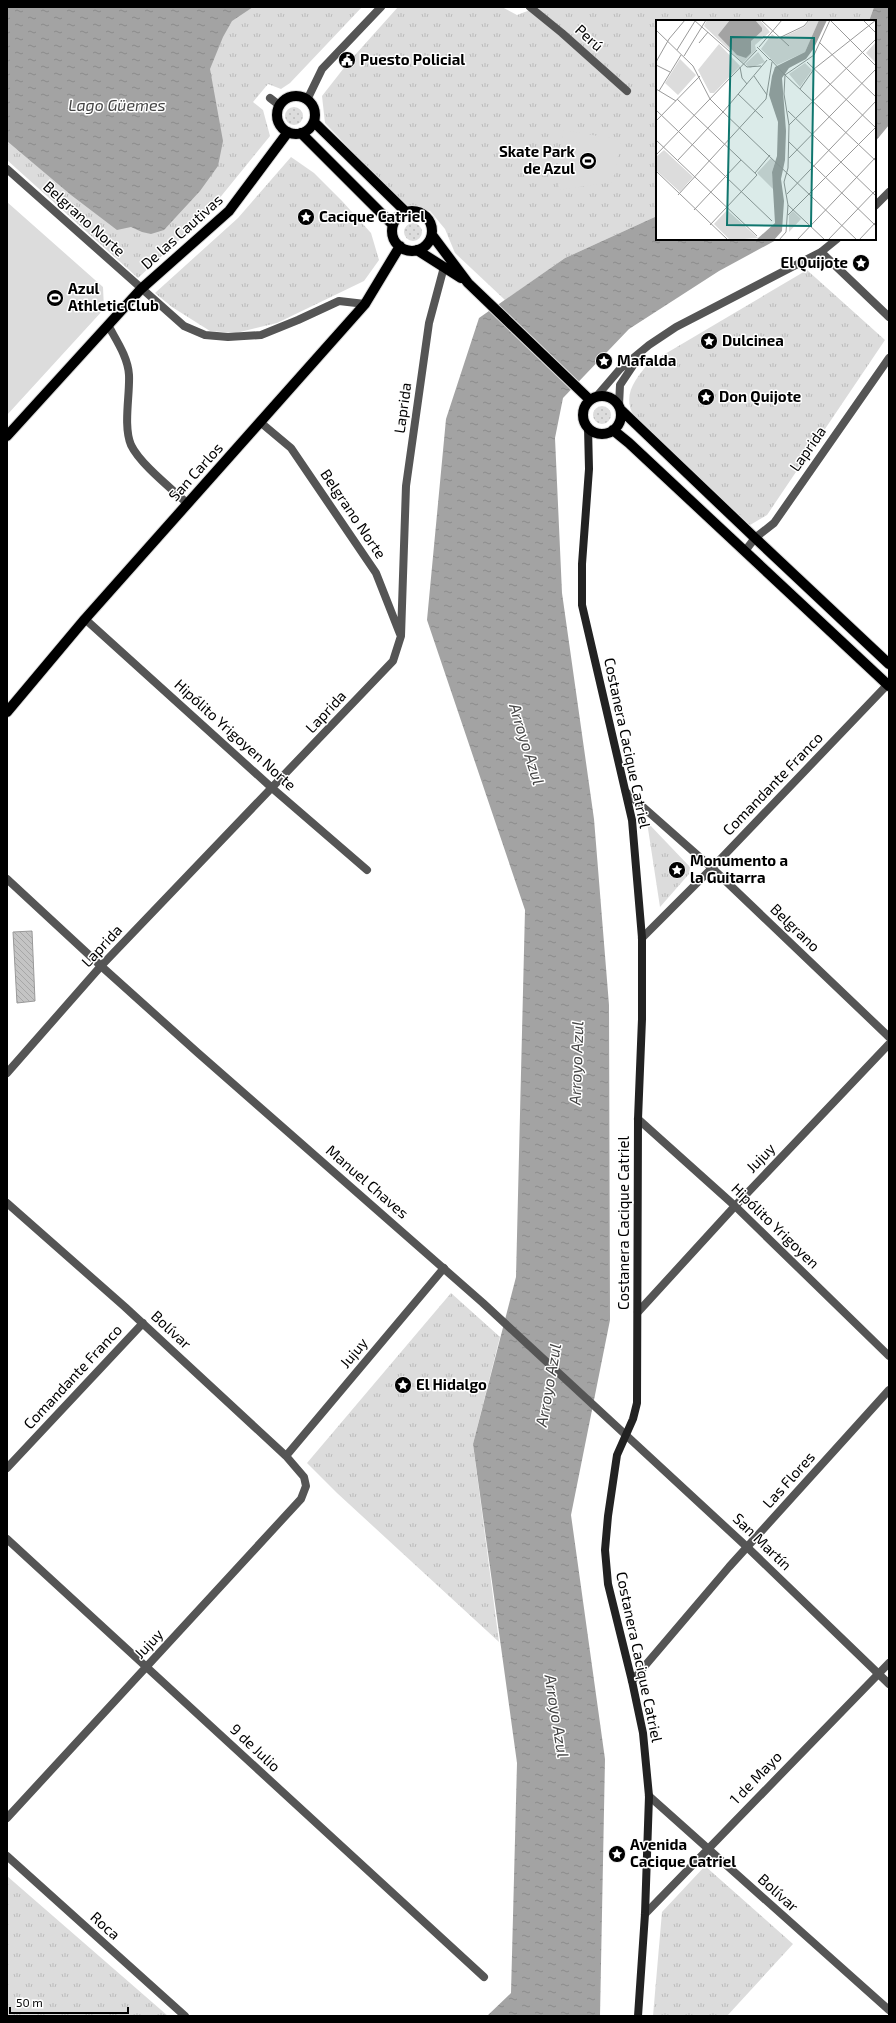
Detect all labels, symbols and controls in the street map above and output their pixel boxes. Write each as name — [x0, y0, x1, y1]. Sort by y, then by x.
street label: Perú — [572, 20, 607, 54]
inset map — [656, 20, 876, 240]
public building icon: Puesto Policial — [337, 50, 357, 70]
place label: Puesto Policial — [360, 50, 465, 68]
water label: Lago Güemes — [68, 95, 166, 114]
place label: Skate Park de Azul — [499, 142, 576, 177]
sports icon: Skate Park de Azul — [578, 151, 598, 171]
street label: Belgrano Norte — [40, 177, 129, 260]
street label: De las Cautivas — [137, 190, 226, 273]
place icon: Cacique Catriel — [296, 207, 316, 227]
place label: Cacique Catriel — [319, 207, 425, 225]
place label: El Quijote — [781, 253, 848, 272]
place icon: El Quijote — [851, 253, 871, 273]
place label: Azul Athletic Club — [68, 279, 159, 314]
sports icon: Azul Athletic Club — [45, 288, 65, 308]
place icon: Dulcinea — [699, 331, 719, 351]
place label: Dulcinea — [722, 331, 784, 349]
place icon: Mafalda — [594, 351, 614, 371]
place label: Mafalda — [617, 351, 676, 369]
street label: Laprida — [390, 381, 414, 434]
place icon: Don Quijote — [696, 387, 716, 407]
place label: Don Quijote — [719, 387, 801, 406]
street label: Laprida — [785, 422, 829, 475]
street label: San Carlos — [164, 439, 226, 504]
street label: Belgrano Norte — [317, 465, 390, 562]
street label: Costanera Cacique Catriel — [601, 656, 655, 830]
street label: Hipólito Yrigoyen Norte — [171, 675, 300, 794]
street label: Laprida — [301, 686, 349, 736]
water label: Arroyo Azul — [505, 700, 549, 787]
street label: Comandante Franco — [718, 728, 826, 839]
place label: Monumento a la Guitarra — [690, 851, 788, 886]
place icon: Monumento a la Guitarra — [667, 860, 687, 880]
street label: Belgrano — [767, 899, 824, 955]
street label: Laprida — [77, 920, 125, 970]
water label: Arroyo Azul — [565, 1021, 587, 1106]
street label: Costanera Cacique Catriel — [614, 1135, 632, 1310]
street label: Jujuy — [742, 1139, 779, 1176]
street label: Manuel Chaves — [323, 1141, 412, 1222]
street label: Hipólito Yrigoyen — [728, 1179, 823, 1272]
street label: Bolívar — [148, 1306, 195, 1352]
street label: Comandante Franco — [19, 1320, 125, 1432]
street label: Jujuy — [335, 1334, 372, 1372]
water label: Arroyo Azul — [531, 1342, 565, 1429]
place icon: El Hidalgo — [393, 1375, 413, 1395]
place label: El Hidalgo — [416, 1375, 487, 1393]
street label: Las Flores — [758, 1447, 818, 1511]
street label: San Martín — [730, 1509, 796, 1574]
street label: Costanera Cacique Catriel — [613, 1570, 667, 1744]
street label: Jujuy — [130, 1625, 167, 1663]
water label: Arroyo Azul — [540, 1672, 573, 1759]
street label: 9 de Julio — [227, 1720, 284, 1775]
street label: 1 de Mayo — [726, 1747, 785, 1808]
place label: Avenida Cacique Catriel — [630, 1835, 736, 1870]
place icon: Avenida Cacique Catriel — [607, 1844, 627, 1864]
street label: Bolívar — [755, 1869, 803, 1915]
street label: Roca — [87, 1907, 124, 1943]
scale bar — [10, 1989, 128, 2015]
text: 50 m — [16, 1995, 43, 2009]

